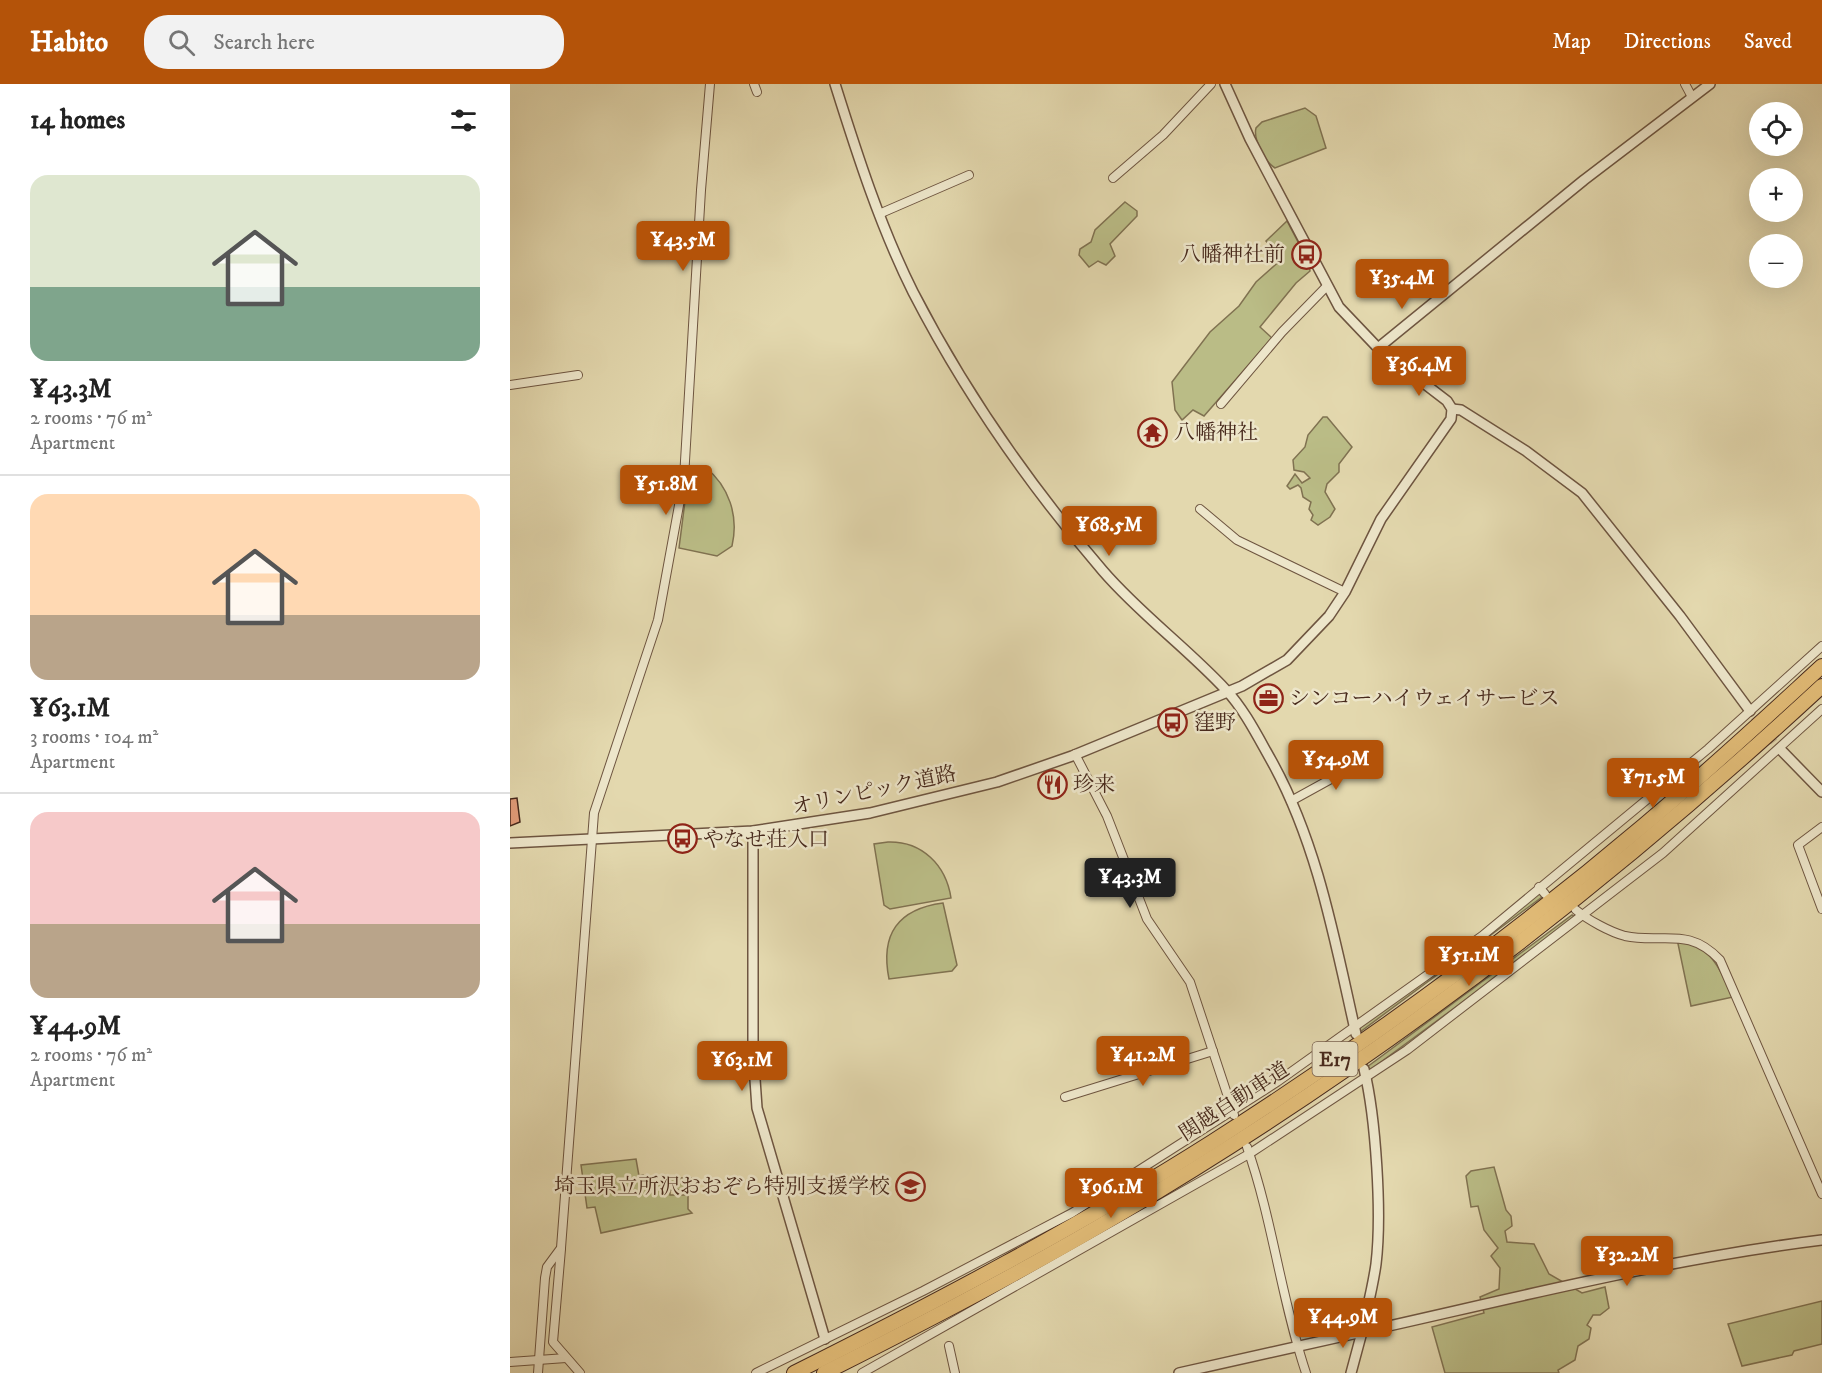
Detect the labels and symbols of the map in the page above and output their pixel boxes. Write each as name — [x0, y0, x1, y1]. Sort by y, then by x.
pin: ¥43.5M — [634, 221, 732, 272]
bus stop icon: 八幡神社前 — [1290, 238, 1322, 270]
place label: 八幡神社前 — [1180, 242, 1285, 268]
pin: ¥35.4M — [1353, 259, 1451, 310]
pin: ¥36.4M — [1370, 346, 1468, 397]
temple icon: 八幡神社 — [1137, 416, 1169, 448]
place label: 八幡神社 — [1174, 420, 1258, 446]
pin: ¥51.8M — [617, 465, 715, 516]
pin: ¥68.5M — [1060, 506, 1158, 557]
office icon: シンコーハイウェイサービス — [1252, 682, 1284, 714]
place label: シンコーハイウェイサービス — [1289, 686, 1560, 712]
bus stop icon: 窪野 — [1157, 706, 1189, 738]
place label: 窪野 — [1194, 710, 1236, 736]
pin: ¥54.9M — [1287, 740, 1385, 791]
pin: ¥71.5M — [1604, 758, 1702, 809]
street label: オリンピック道路 — [790, 761, 959, 821]
restaurant icon: 珍来 — [1036, 768, 1068, 800]
place label: 珍来 — [1073, 772, 1115, 798]
bus stop icon: やなせ荘入口 — [666, 823, 698, 855]
place label: やなせ荘入口 — [703, 827, 829, 853]
pin: ¥43.3M — [1081, 858, 1179, 909]
pin: ¥51.1M — [1420, 936, 1518, 987]
pin: ¥41.2M — [1094, 1036, 1192, 1087]
pin: ¥63.1M — [693, 1041, 791, 1092]
road number: E17 — [1312, 1042, 1358, 1076]
street label: 関越自動車道 — [1175, 1057, 1294, 1147]
pin: ¥96.1M — [1062, 1168, 1160, 1219]
school or university icon: 埼玉県立所沢おおぞら特別支援学校 — [895, 1170, 927, 1202]
place label: 埼玉県立所沢おおぞら特別支援学校 — [554, 1174, 890, 1200]
pin: ¥32.2M — [1578, 1236, 1676, 1287]
pin: ¥44.9M — [1294, 1298, 1392, 1349]

